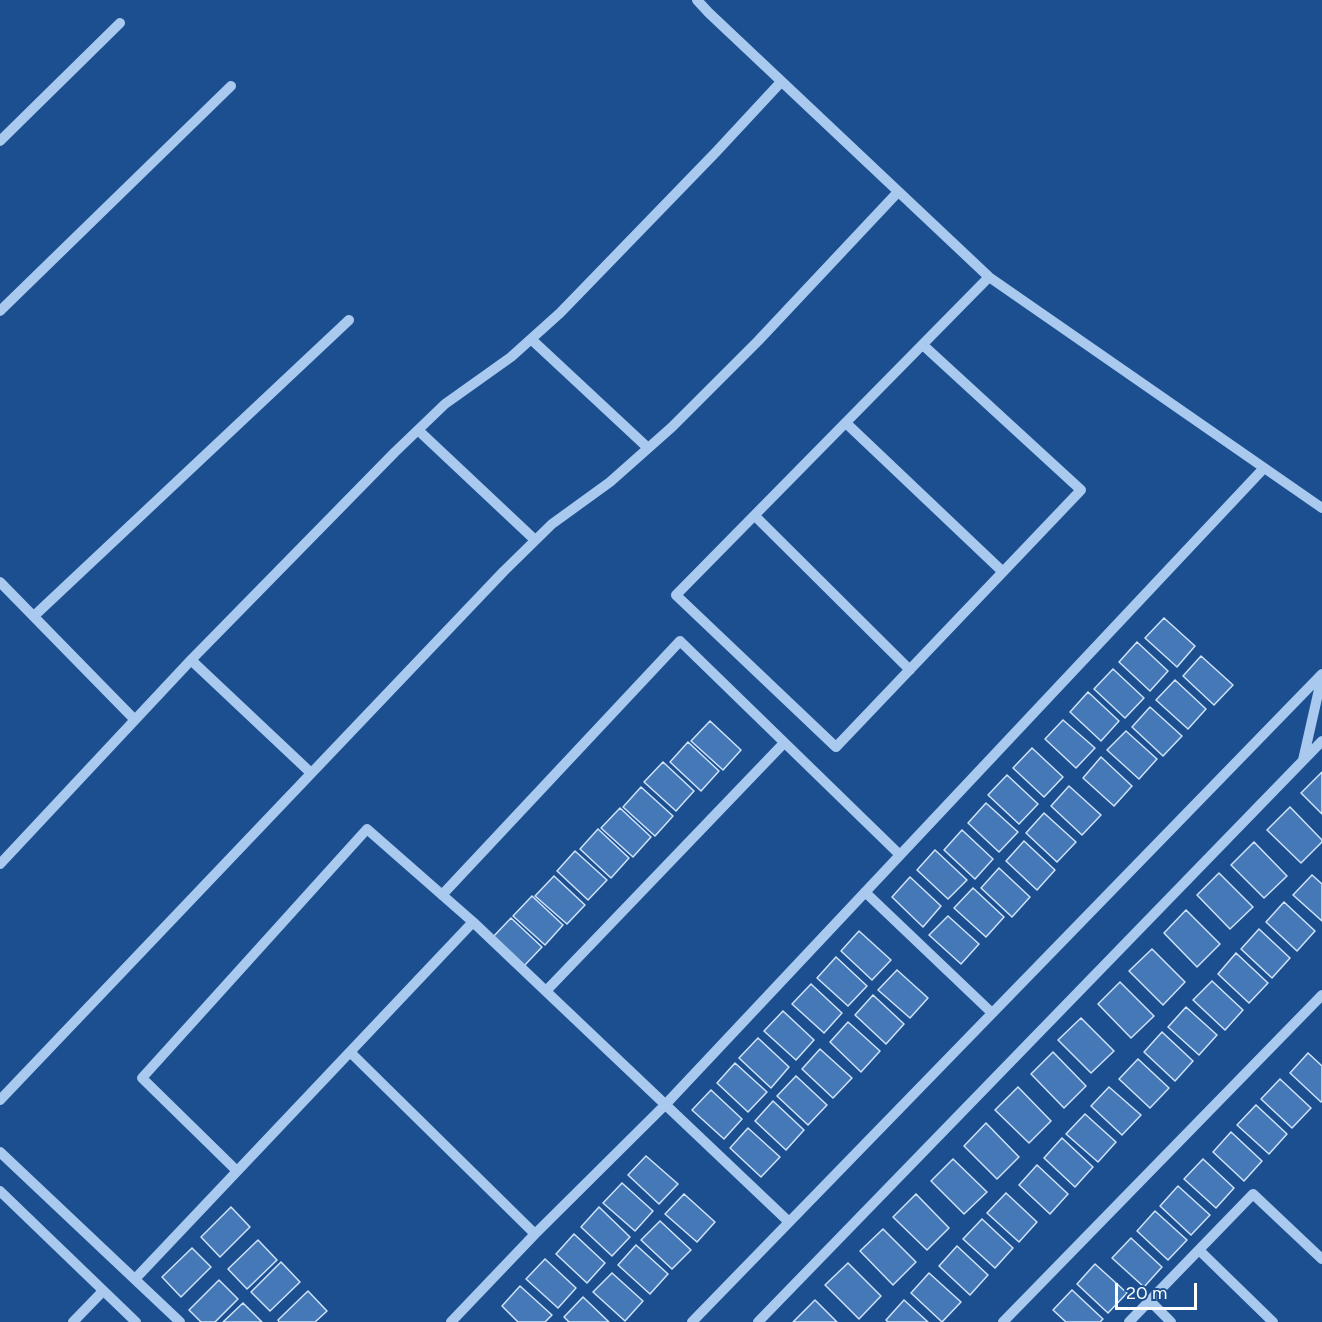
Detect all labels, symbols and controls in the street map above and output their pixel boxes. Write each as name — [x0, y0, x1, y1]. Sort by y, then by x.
scale bar — [1118, 1271, 1200, 1309]
text: 20 m — [1126, 1282, 1167, 1304]

